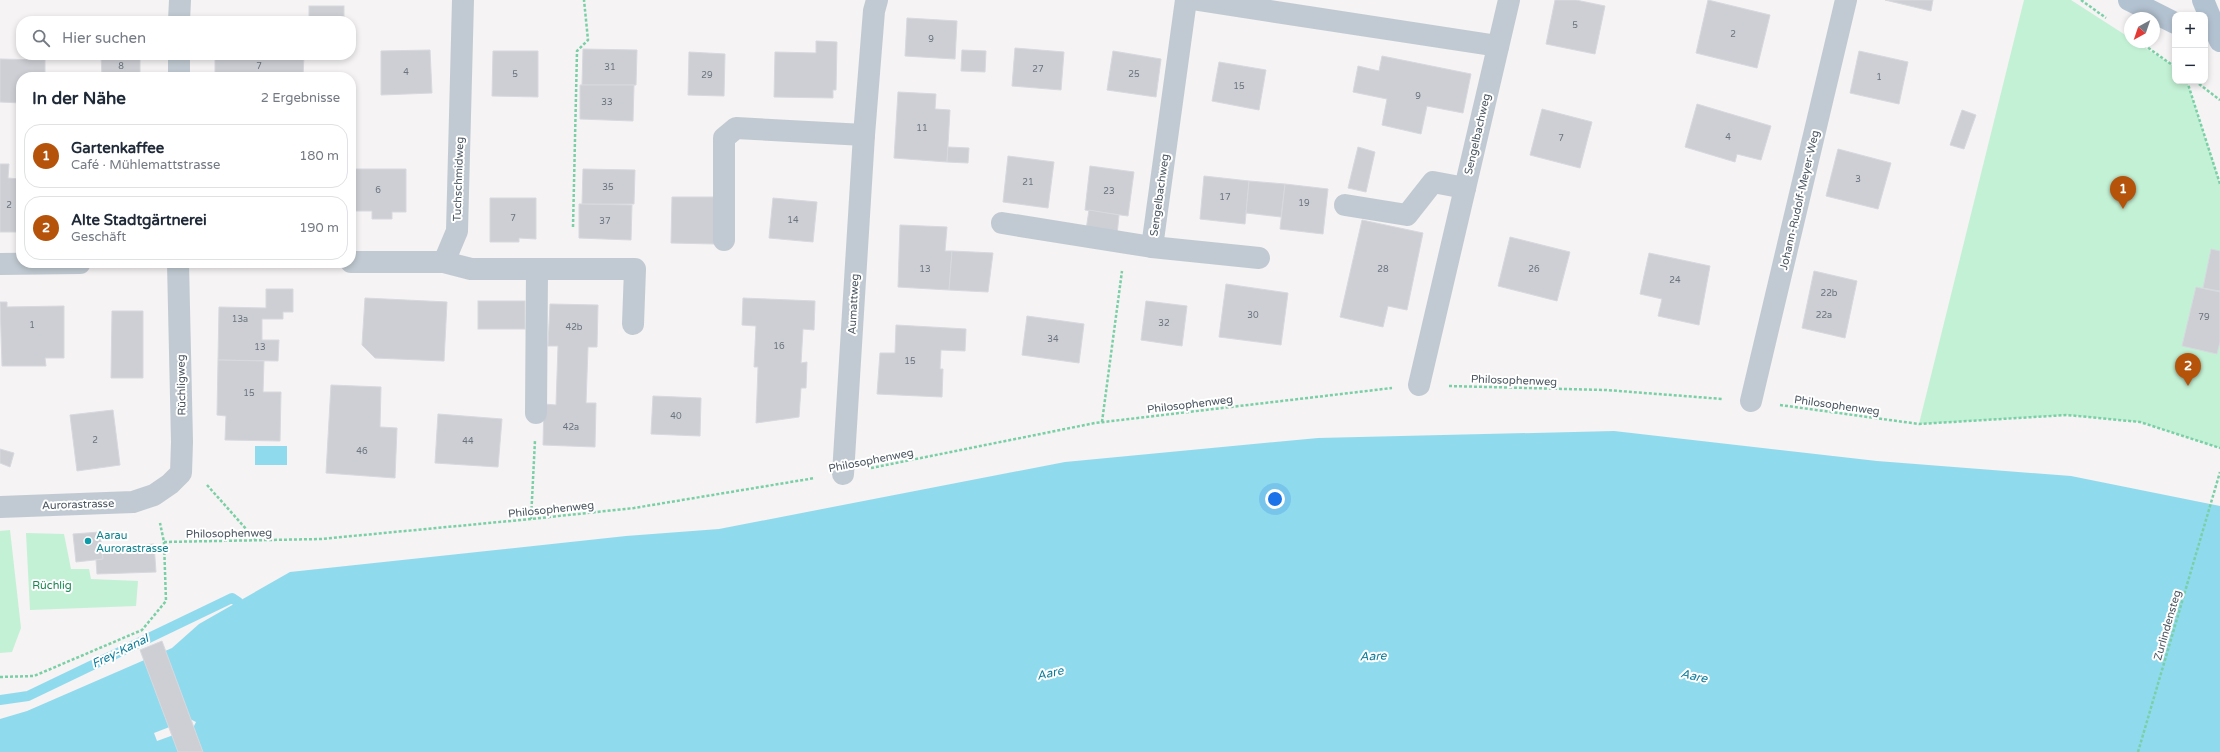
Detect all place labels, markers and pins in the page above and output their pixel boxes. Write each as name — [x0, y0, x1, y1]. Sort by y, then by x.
pin: 1 — [2110, 176, 2136, 209]
pin: 2 — [2175, 353, 2201, 386]
place label: Aarau Aurorastrasse — [96, 529, 169, 555]
marker: Aarau Aurorastrasse — [83, 536, 93, 546]

